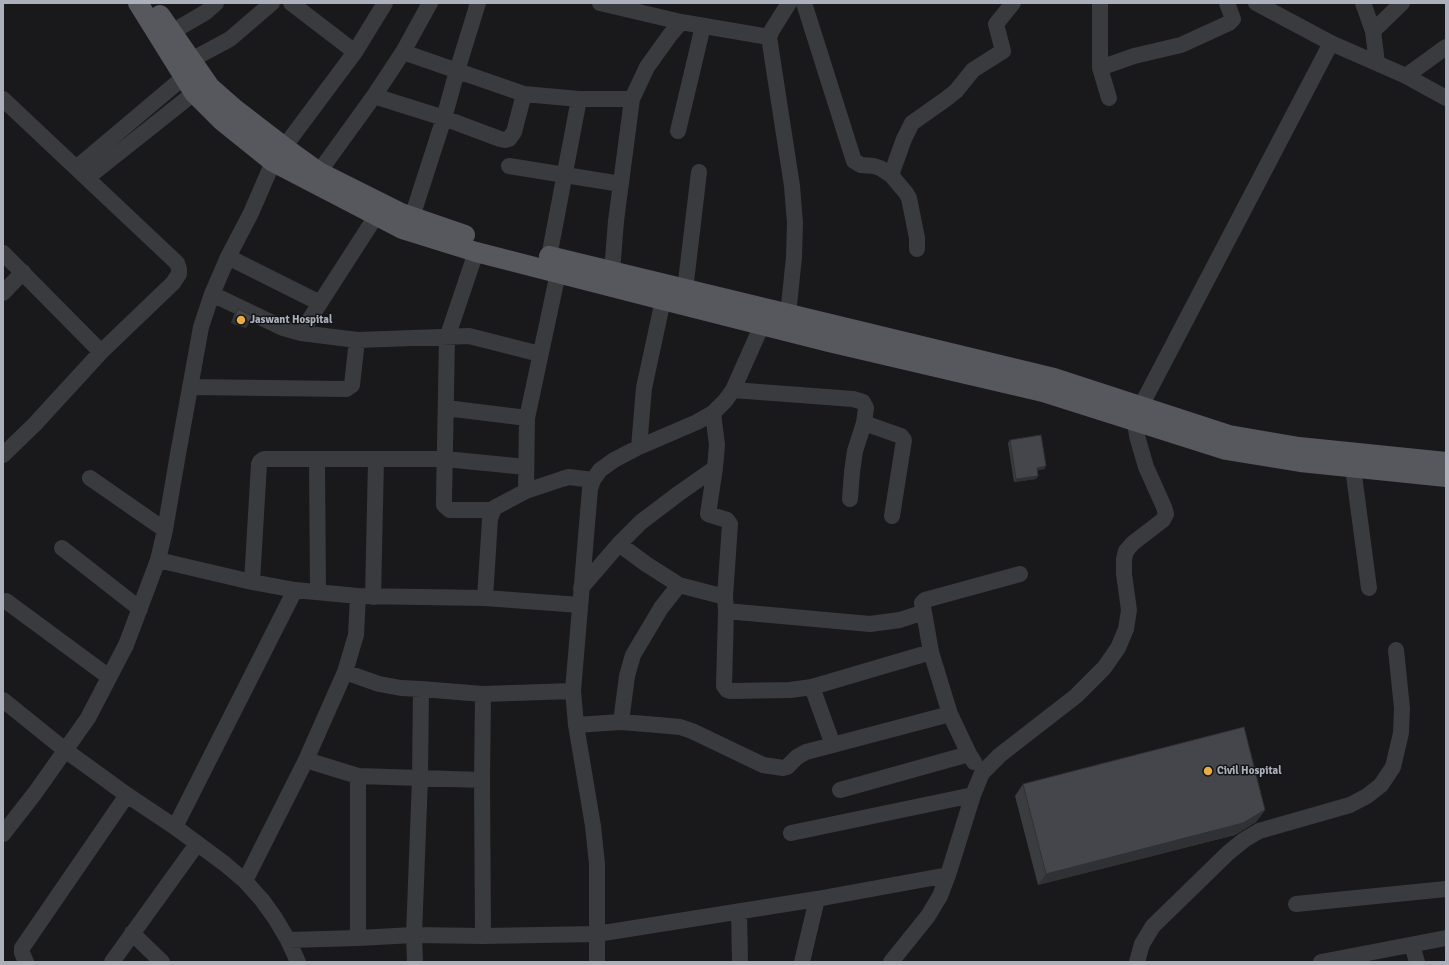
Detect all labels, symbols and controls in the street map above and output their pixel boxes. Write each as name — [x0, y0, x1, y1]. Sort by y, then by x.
place label: Jaswant Hospital — [250, 313, 332, 327]
marker: Jaswant Hospital — [235, 314, 247, 326]
place label: Civil Hospital — [1217, 764, 1282, 778]
marker: Civil Hospital — [1202, 765, 1214, 777]

